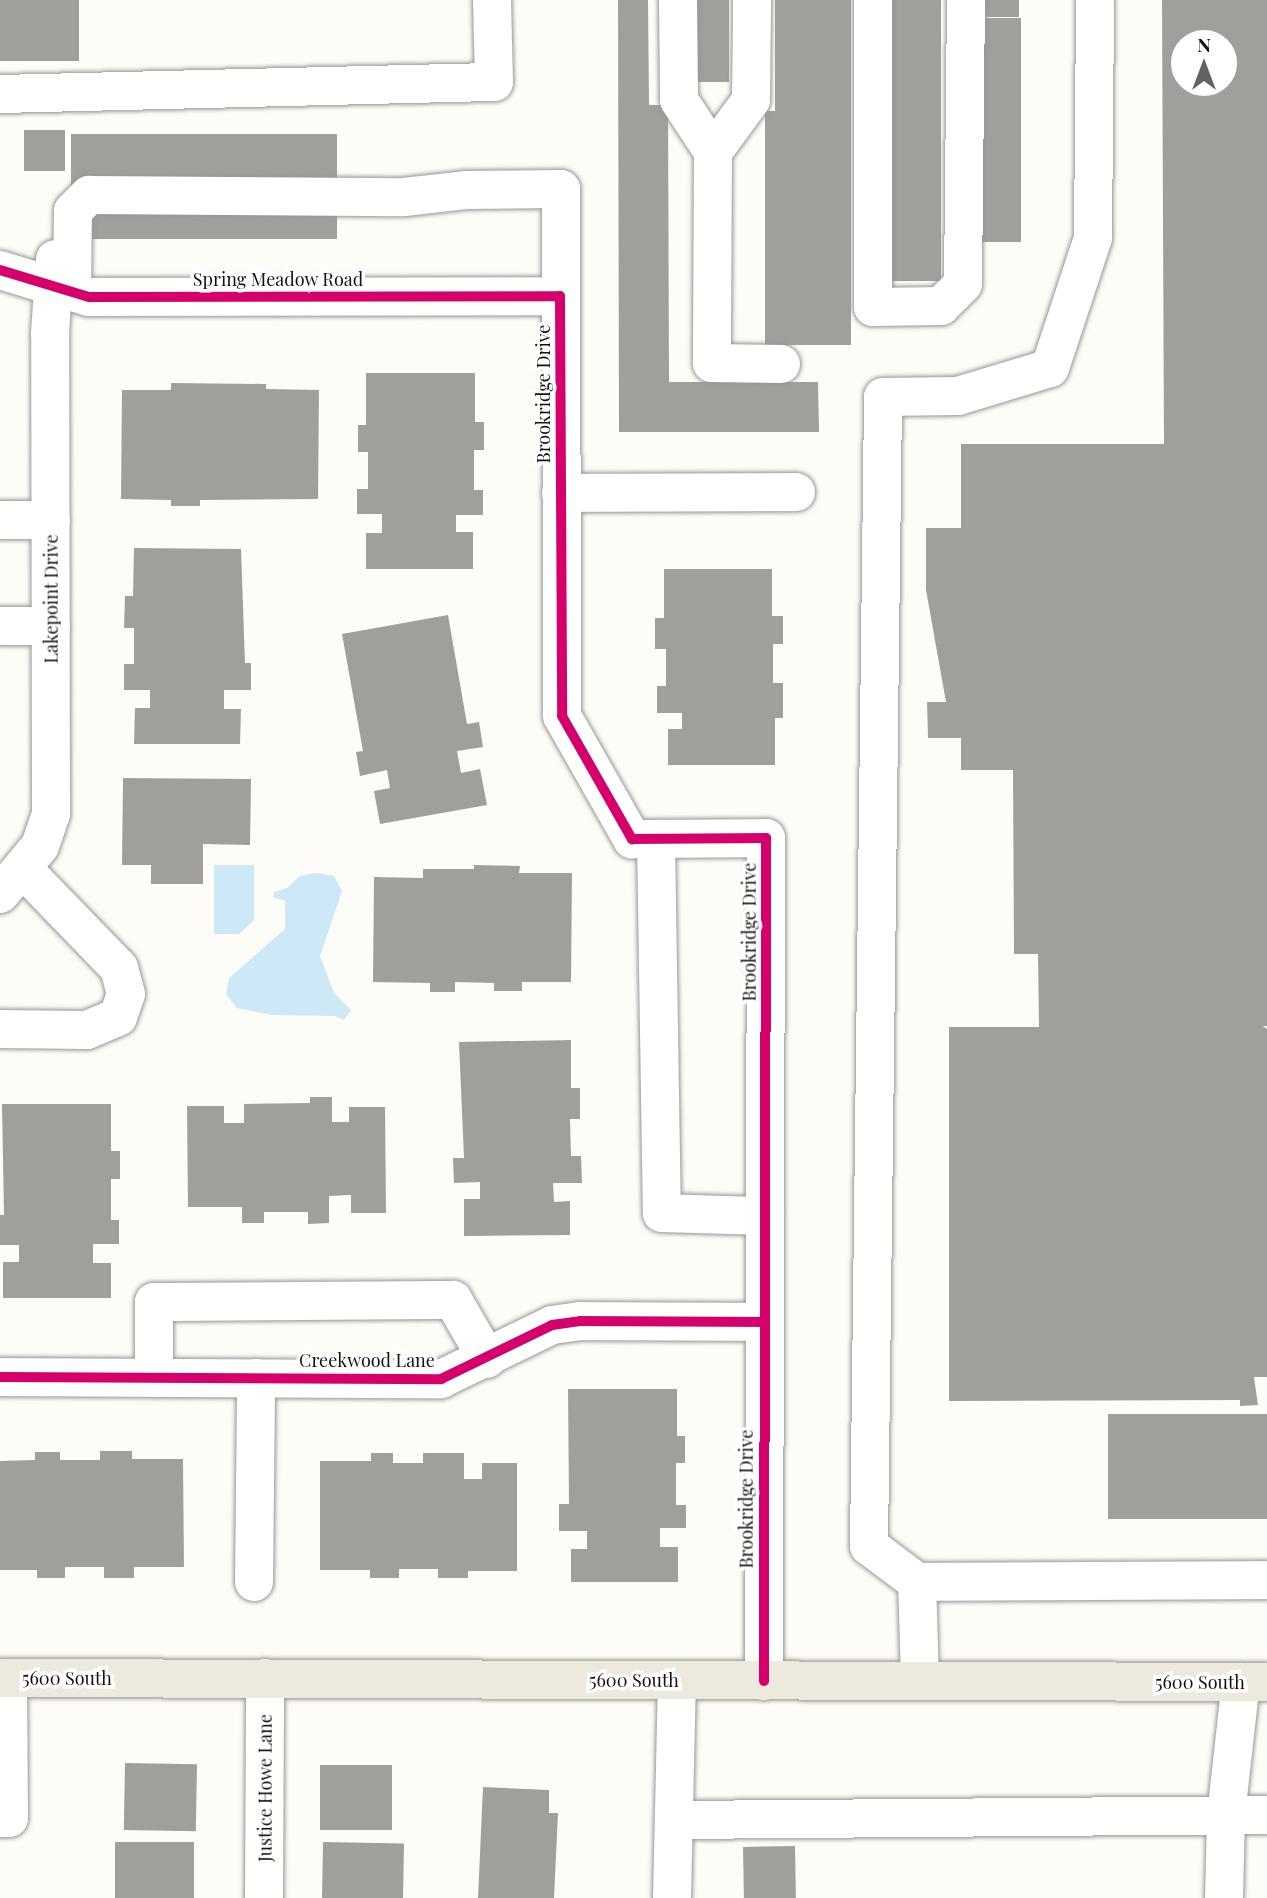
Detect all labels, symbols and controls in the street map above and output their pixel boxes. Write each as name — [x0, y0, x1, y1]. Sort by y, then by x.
north arrow — [1169, 28, 1239, 98]
text: N — [1197, 31, 1211, 57]
street label: Spring Meadow Road — [193, 268, 363, 290]
street label: Brookridge Drive — [532, 325, 554, 463]
street label: Lakepoint Drive — [40, 534, 62, 664]
street label: Brookridge Drive — [738, 863, 760, 1001]
street label: Creekwood Lane — [299, 1349, 435, 1371]
street label: Brookridge Drive — [735, 1430, 757, 1568]
street label: 5600 South — [22, 1667, 112, 1689]
street label: 5600 South — [589, 1669, 679, 1691]
street label: 5600 South — [1155, 1671, 1245, 1693]
street label: Justice Howe Lane — [254, 1714, 276, 1862]

